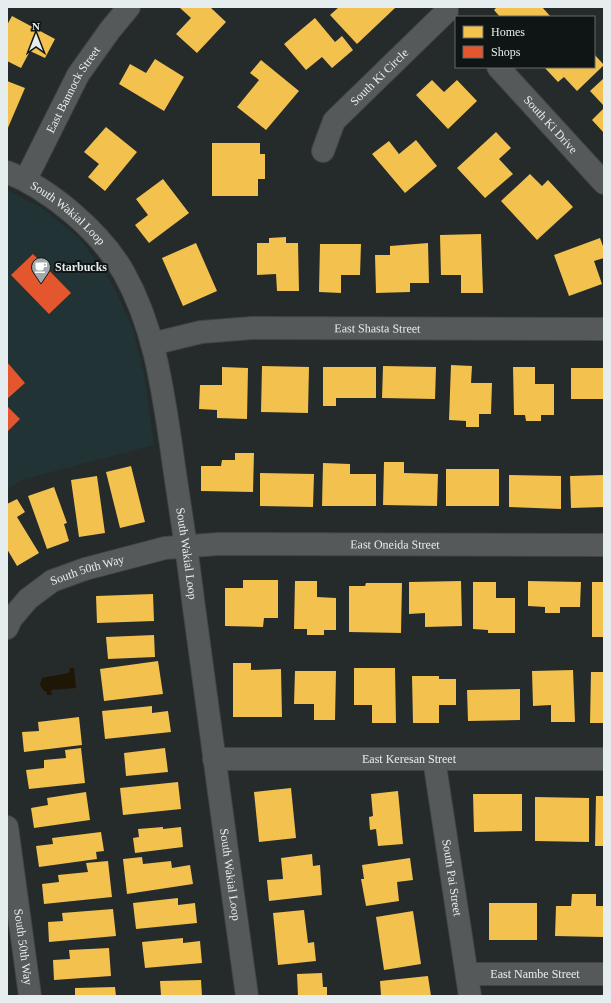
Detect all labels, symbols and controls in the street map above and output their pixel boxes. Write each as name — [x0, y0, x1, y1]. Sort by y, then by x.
north arrow — [16, 16, 56, 56]
legend — [455, 16, 595, 68]
text: N — [32, 20, 40, 32]
text: Homes — [491, 25, 525, 39]
street label: East Bannock Street — [43, 43, 103, 135]
text: Shops — [491, 45, 521, 59]
street label: South Ki Circle — [347, 46, 411, 108]
street label: South Ki Drive — [521, 93, 581, 156]
street label: South Wakial Loop — [28, 178, 108, 248]
cafe icon: Starbucks — [30, 256, 52, 284]
place label: Starbucks — [55, 260, 107, 274]
street label: East Shasta Street — [334, 321, 421, 335]
street label: South Wakial Loop — [173, 507, 200, 600]
street label: East Oneida Street — [350, 537, 440, 552]
street label: South 50th Way — [48, 552, 126, 588]
street label: East Keresan Street — [362, 752, 457, 766]
street label: South Wakial Loop — [217, 828, 244, 922]
street label: South Pai Street — [439, 838, 465, 918]
street label: South 50th Way — [11, 908, 35, 986]
street label: East Nambe Street — [490, 967, 580, 981]

